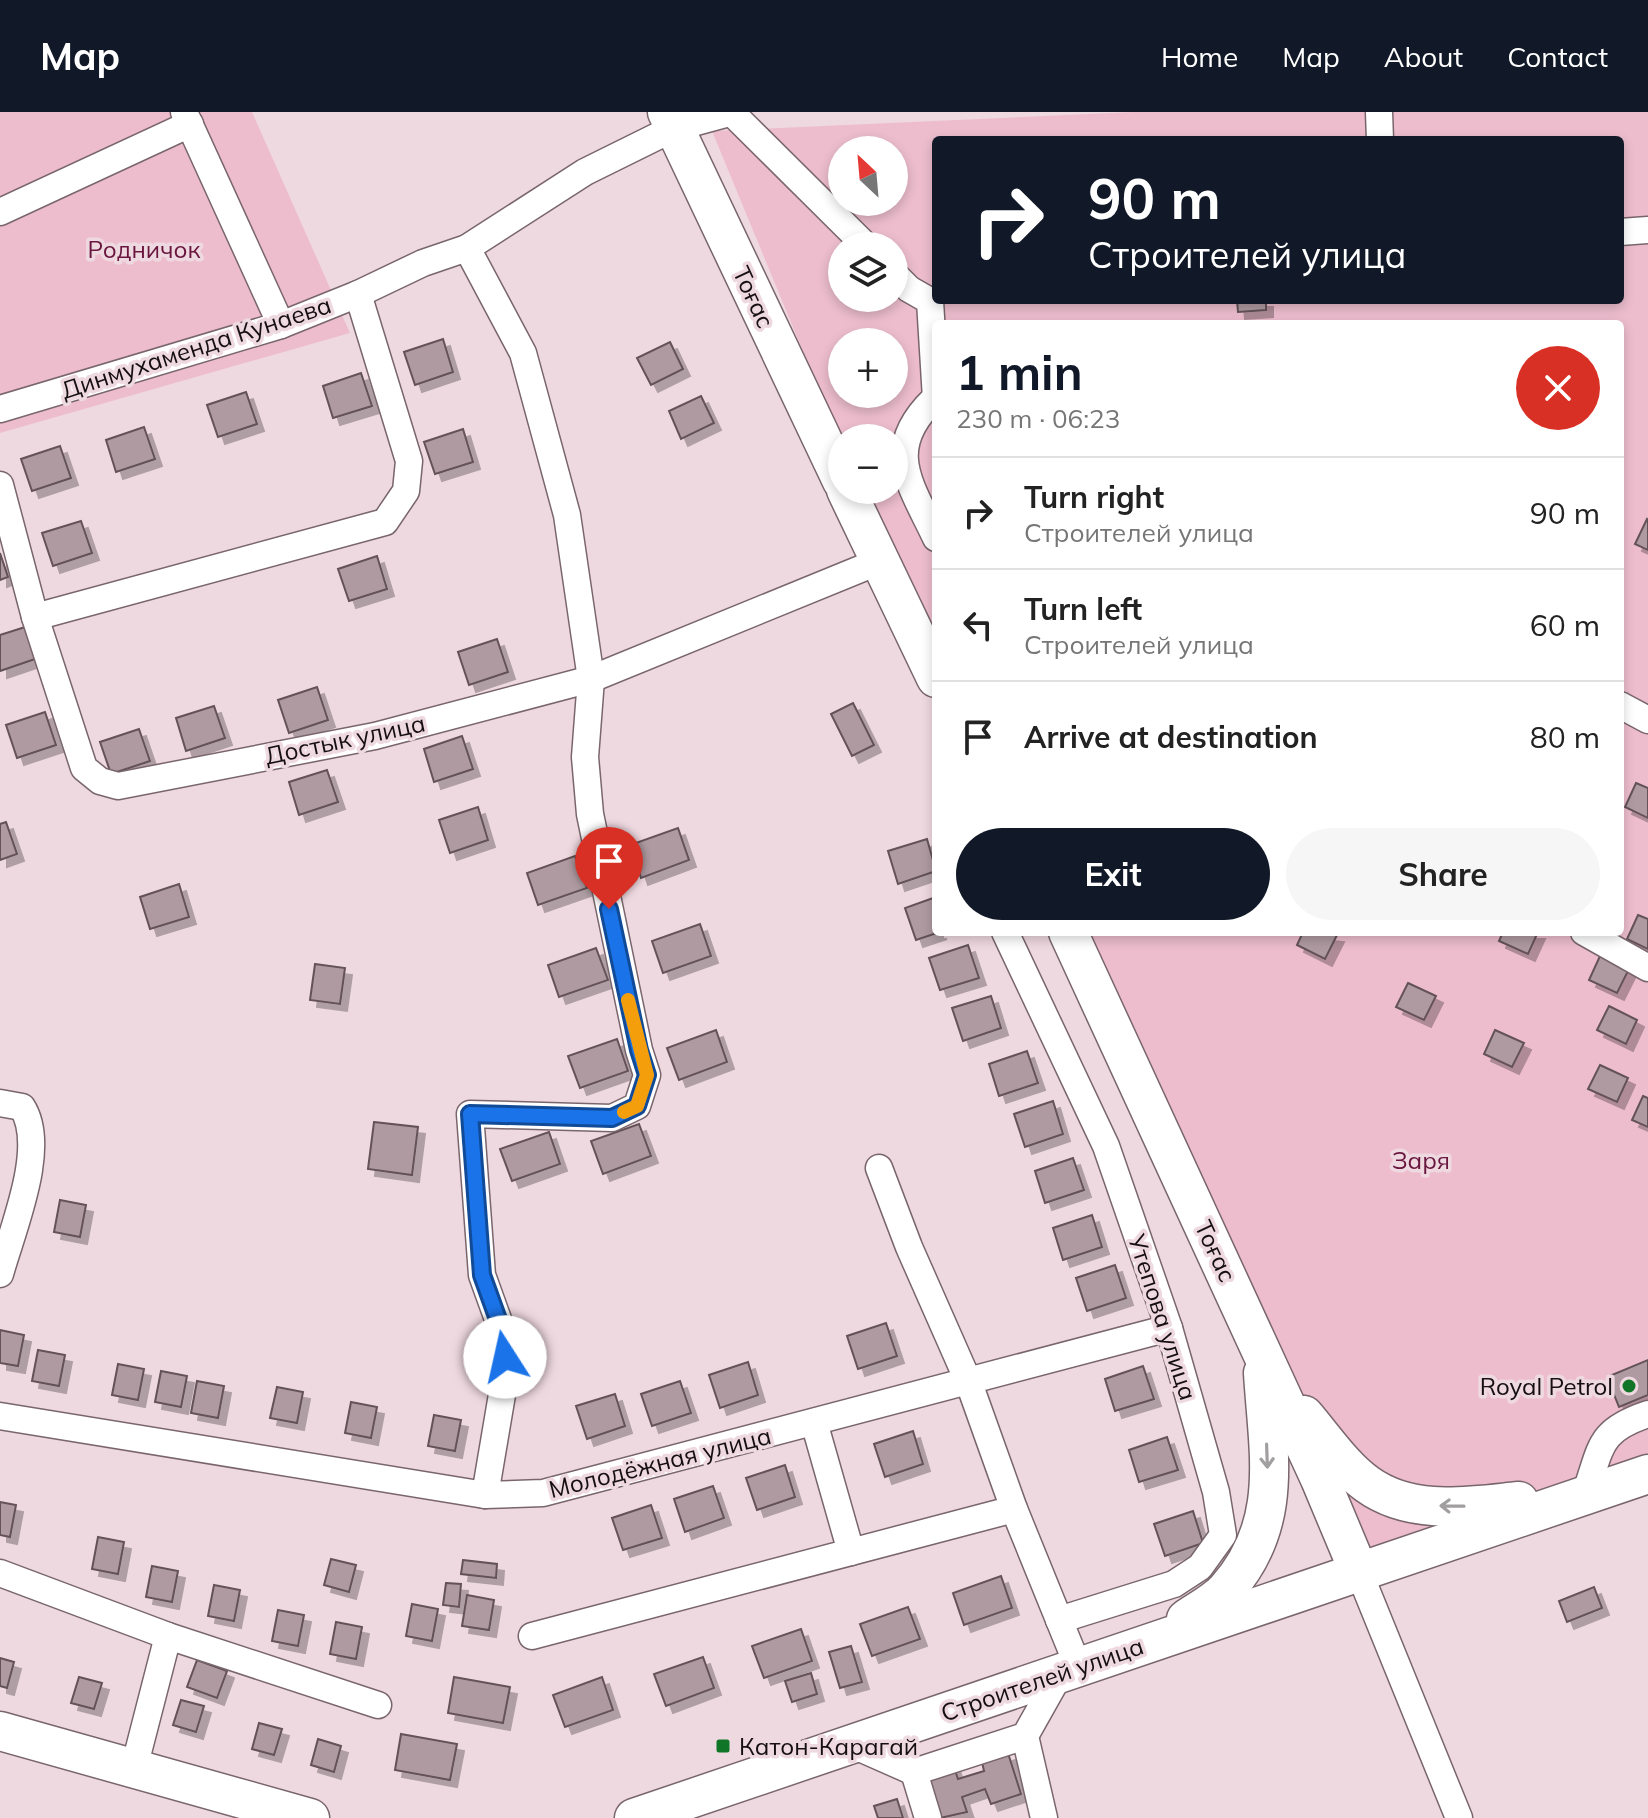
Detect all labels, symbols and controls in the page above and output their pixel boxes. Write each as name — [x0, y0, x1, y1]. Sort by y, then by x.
text: Map — [40, 32, 120, 80]
text: Home — [1161, 39, 1238, 74]
text: Map — [1282, 39, 1340, 74]
text: About — [1384, 39, 1463, 74]
text: Contact — [1507, 39, 1608, 74]
north arrow — [828, 136, 908, 216]
map controls — [828, 136, 908, 504]
text: 90 m — [1088, 163, 1221, 233]
icon: right — [956, 168, 1060, 272]
button: layers — [828, 232, 908, 312]
text: Строителей улица — [1088, 232, 1406, 277]
park label: Родничок — [88, 234, 200, 264]
street label: Тоғас — [727, 261, 781, 333]
street label: Динмухаменда Кунаева — [57, 289, 335, 405]
button: + — [828, 328, 908, 408]
text: 1 min — [956, 342, 1083, 402]
button: close — [1516, 346, 1600, 430]
text: 230 m · 06:23 — [956, 402, 1120, 435]
button: − — [828, 424, 908, 504]
text: Turn right — [1024, 478, 1164, 516]
icon: right — [956, 491, 1000, 535]
text: 90 m — [1530, 494, 1600, 532]
text: Строителей улица — [1024, 516, 1254, 549]
text: Turn left — [1024, 590, 1142, 628]
icon: left — [956, 603, 1000, 647]
text: 60 m — [1530, 606, 1600, 644]
text: Строителей улица — [1024, 628, 1254, 661]
street label: Достык улица — [262, 707, 428, 771]
icon: arrive — [956, 715, 1000, 759]
text: Arrive at destination — [1024, 718, 1318, 756]
text: 80 m — [1530, 718, 1600, 756]
pin — [575, 827, 643, 909]
button: Exit — [956, 828, 1270, 920]
button: Share — [1286, 828, 1600, 920]
icon: arrive — [587, 839, 631, 883]
park label: Заря — [1392, 1145, 1450, 1175]
street label: Тоғас — [1189, 1215, 1243, 1287]
street label: Утепова улица — [1122, 1229, 1204, 1404]
position arrow — [463, 1315, 547, 1399]
place label: Royal Petrol — [1480, 1371, 1613, 1401]
marker: Royal Petrol — [1620, 1377, 1638, 1395]
street label: Молодёжная улица — [546, 1420, 774, 1504]
one-way arrow — [1260, 1442, 1275, 1469]
one-way arrow — [1439, 1499, 1466, 1514]
street label: Строителей улица — [937, 1630, 1147, 1728]
place label: Катон-Карагай — [739, 1731, 918, 1761]
marker: Катон-Карагай — [714, 1737, 732, 1755]

